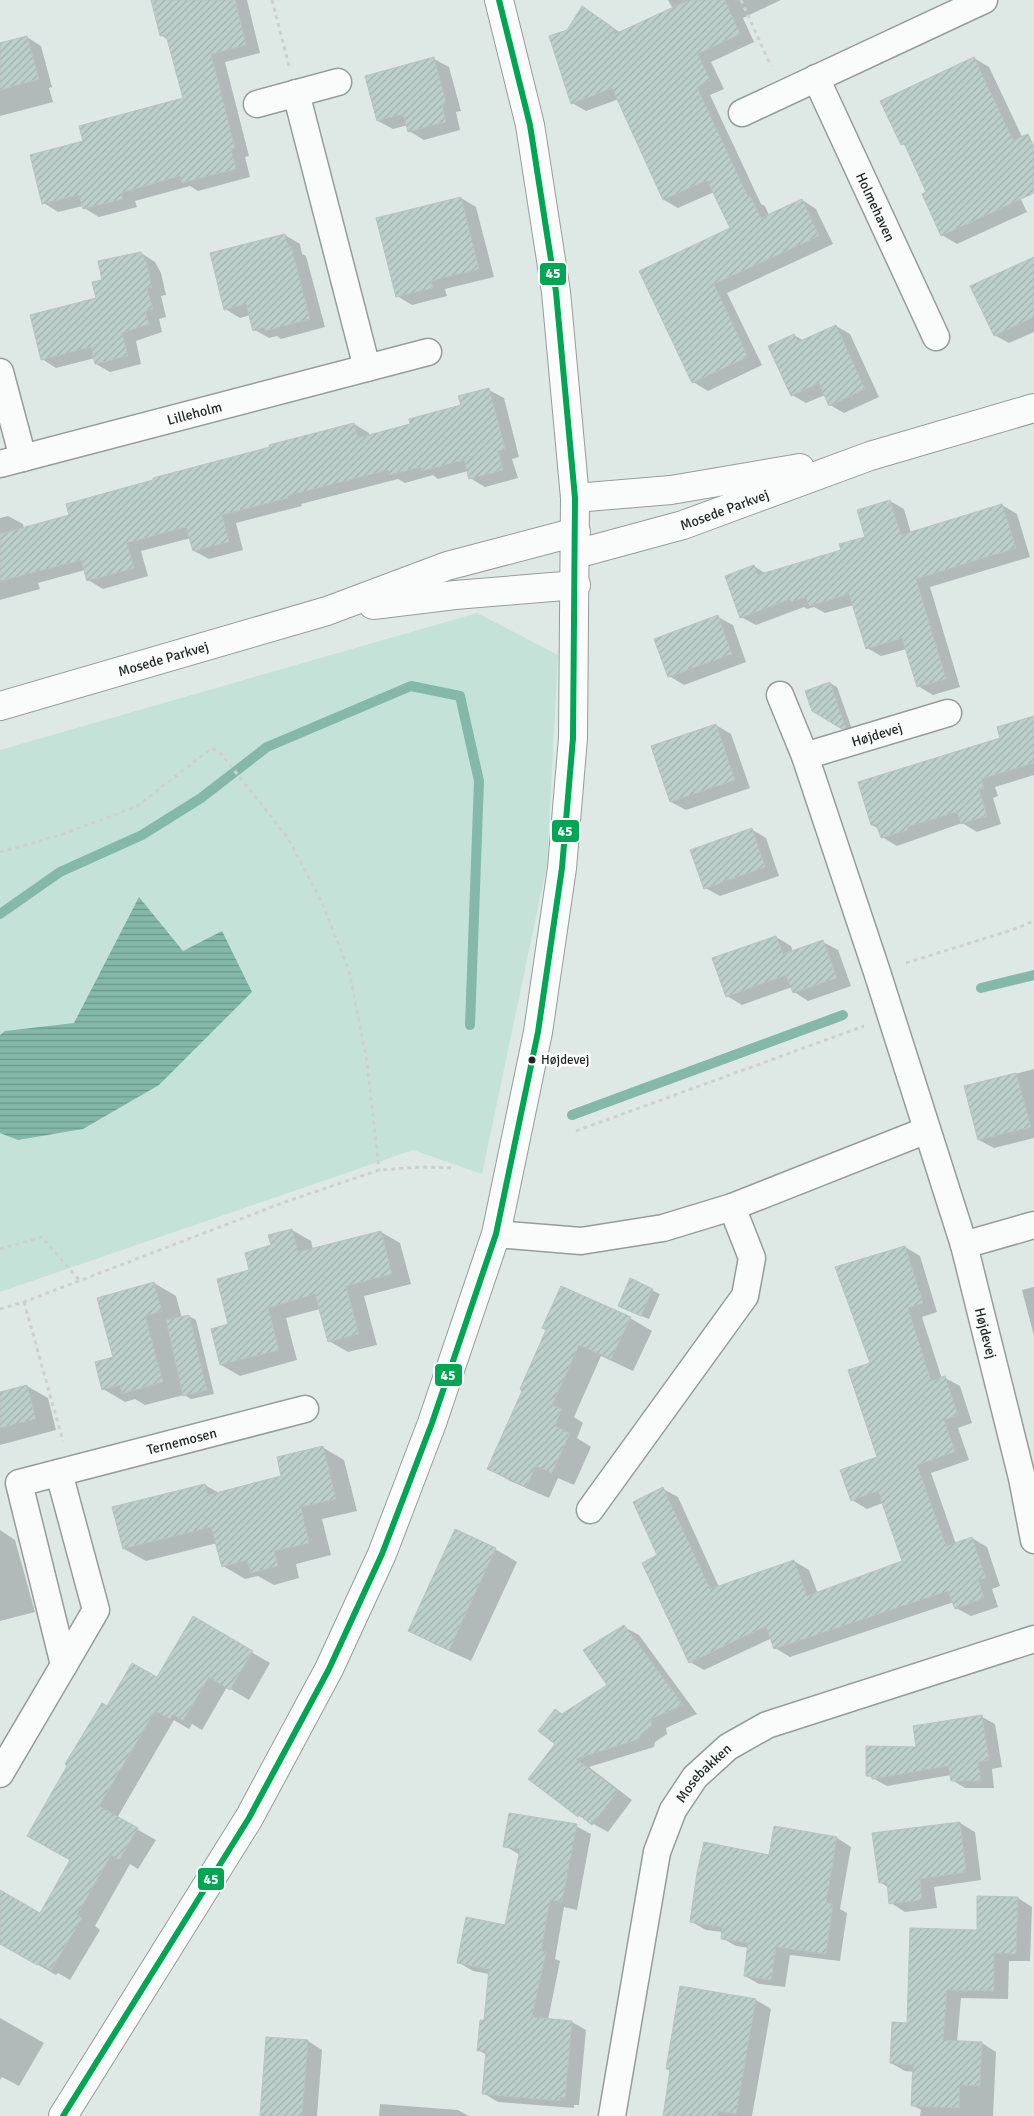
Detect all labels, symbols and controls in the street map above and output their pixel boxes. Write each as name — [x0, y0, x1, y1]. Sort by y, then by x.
street label: Holmehaven — [852, 170, 899, 244]
line badge: 45 — [539, 262, 567, 286]
text: 45 — [545, 265, 561, 282]
street label: Lilleholm — [165, 398, 224, 428]
street label: Mosede Parkvej — [678, 486, 771, 534]
street label: Mosede Parkvej — [116, 637, 210, 680]
street label: Højdevej — [849, 719, 904, 750]
line badge: 45 — [551, 819, 580, 843]
text: 45 — [557, 823, 573, 840]
place label: Højdevej — [541, 1052, 589, 1068]
marker: Højdevej — [527, 1055, 537, 1065]
street label: Højdevej — [971, 1306, 1000, 1360]
line badge: 45 — [434, 1363, 463, 1387]
text: 45 — [440, 1367, 456, 1384]
street label: Ternemosen — [145, 1424, 219, 1458]
street label: Mosebakken — [672, 1740, 735, 1806]
line badge: 45 — [197, 1867, 225, 1891]
text: 45 — [203, 1871, 219, 1888]

